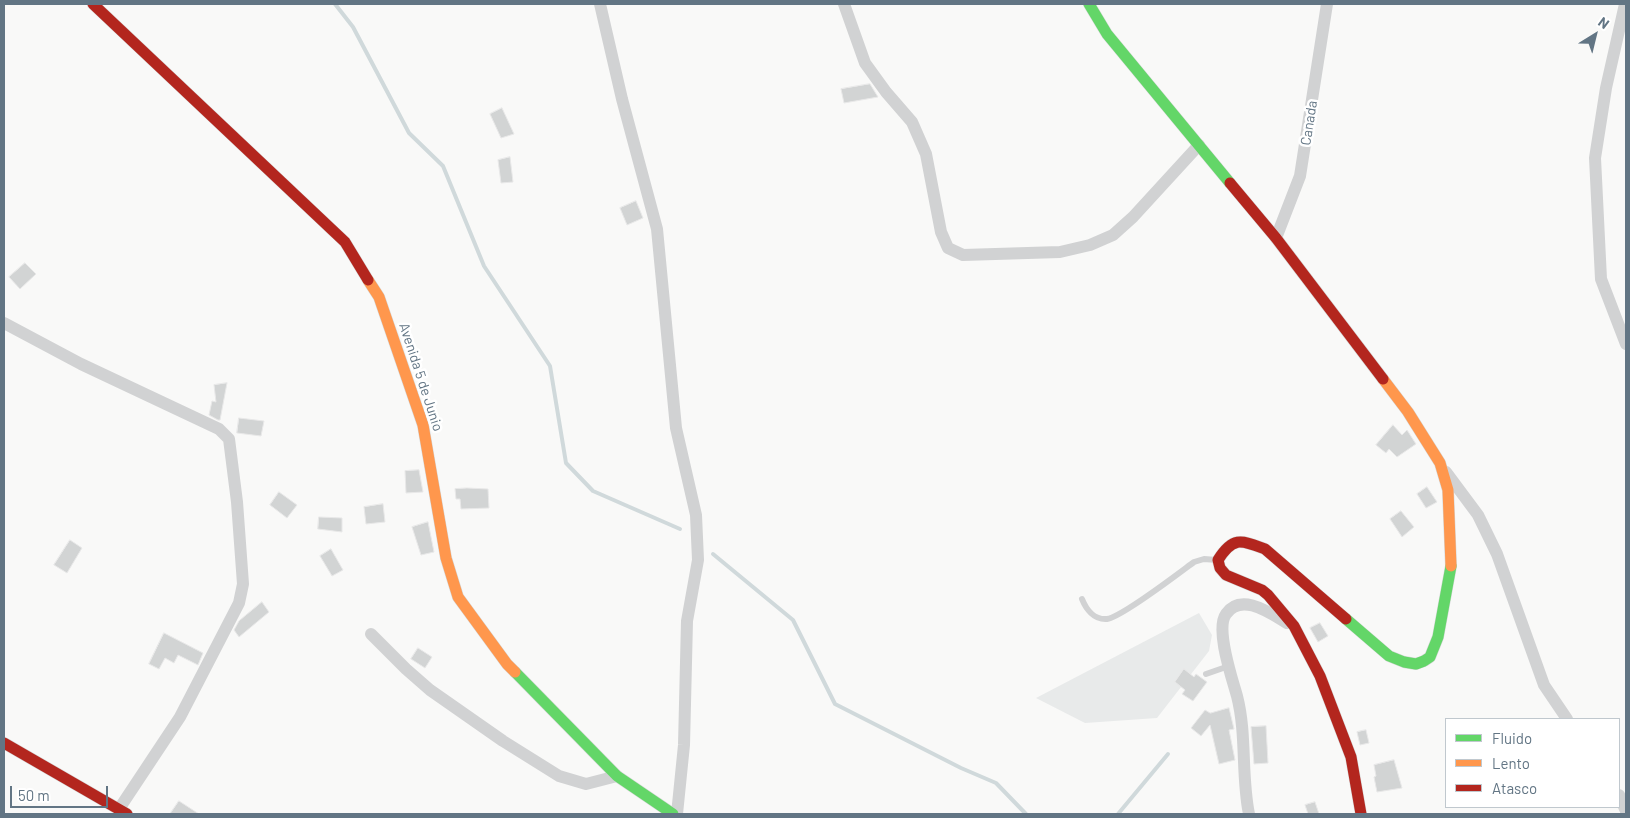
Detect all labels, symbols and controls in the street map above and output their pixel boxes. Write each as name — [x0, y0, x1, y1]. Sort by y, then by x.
north arrow — [1570, 10, 1620, 60]
text: N — [1595, 13, 1613, 32]
street label: Canada — [1297, 99, 1321, 147]
street label: Avenida 5 de Junio — [396, 321, 446, 433]
legend — [1445, 718, 1620, 808]
text: Fluido — [1492, 729, 1532, 747]
text: Lento — [1492, 754, 1530, 772]
scale bar — [12, 776, 110, 808]
text: Atasco — [1492, 779, 1537, 797]
text: 50 m — [18, 786, 50, 804]

